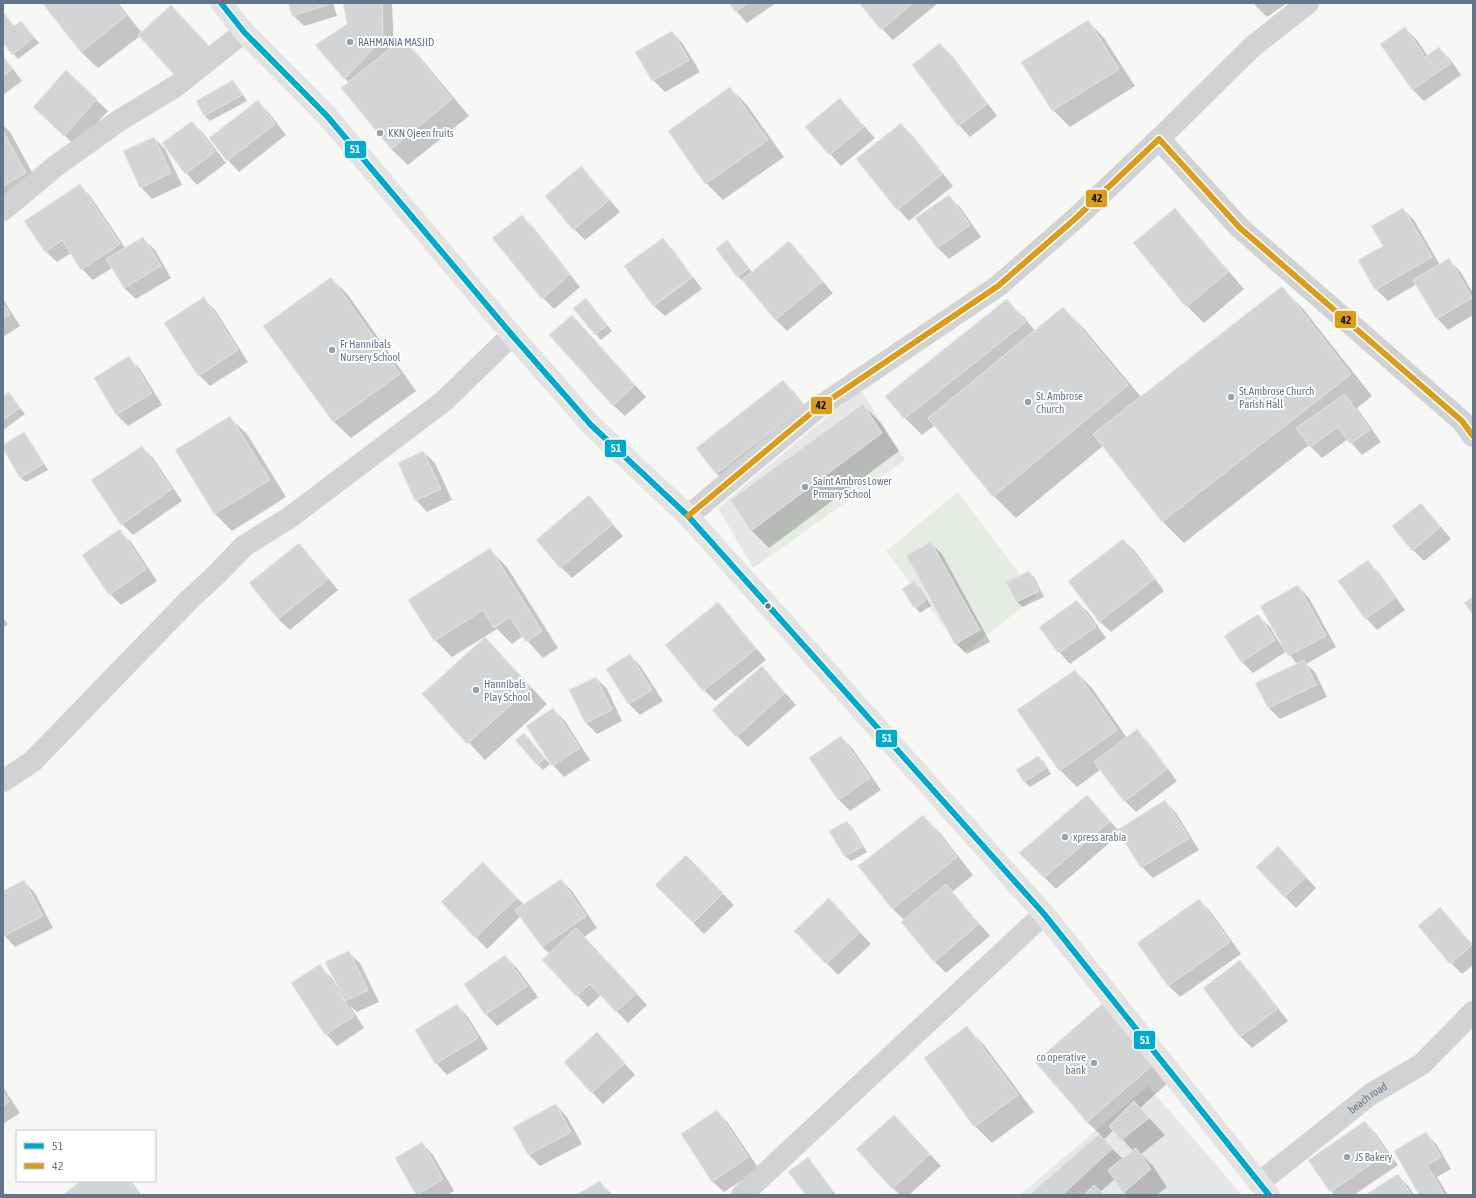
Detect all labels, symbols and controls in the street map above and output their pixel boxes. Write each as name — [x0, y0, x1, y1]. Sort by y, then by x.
place label: RAHMANIA MASJID — [358, 36, 434, 48]
marker: RAHMANIA MASJID — [345, 37, 355, 47]
place label: KKN Ojeen fruits — [388, 127, 454, 139]
marker: KKN Ojeen fruits — [375, 128, 385, 138]
line badge: 51 — [344, 140, 367, 159]
text: 51 — [350, 143, 360, 155]
line badge: 42 — [1085, 189, 1108, 208]
text: 42 — [1091, 192, 1102, 204]
line badge: 42 — [1334, 310, 1357, 329]
text: 42 — [1340, 314, 1351, 326]
place label: Fr Hannibals Nursery School — [340, 338, 401, 363]
marker: Fr Hannibals Nursery School — [327, 345, 337, 355]
place label: St.Ambrose Church Parish Hall — [1239, 385, 1314, 410]
place label: St. Ambrose Church — [1036, 390, 1083, 415]
marker: St.Ambrose Church Parish Hall — [1226, 392, 1236, 402]
line badge: 42 — [810, 396, 833, 415]
marker: St. Ambrose Church — [1023, 397, 1033, 407]
text: 42 — [815, 399, 826, 411]
line badge: 51 — [604, 439, 627, 458]
text: 51 — [611, 442, 621, 454]
place label: Saint Ambros Lower Prmary School — [813, 475, 892, 500]
marker: Saint Ambros Lower Prmary School — [800, 482, 810, 492]
unlabelled marker — [763, 601, 773, 611]
place label: Hannibals Play School — [484, 678, 531, 703]
marker: Hannibals Play School — [471, 685, 481, 695]
line badge: 51 — [875, 729, 898, 748]
text: 51 — [882, 732, 892, 744]
place label: xpress arabia — [1073, 831, 1126, 843]
marker: xpress arabia — [1060, 832, 1070, 842]
line badge: 51 — [1133, 1030, 1156, 1050]
text: 51 — [1140, 1034, 1150, 1046]
place label: co operative bank — [1037, 1051, 1086, 1076]
marker: co operative bank — [1089, 1058, 1099, 1068]
street label: beach road — [1346, 1080, 1389, 1116]
legend — [16, 1130, 156, 1182]
text: 51 — [52, 1139, 64, 1153]
place label: JS Bakery — [1355, 1151, 1393, 1163]
marker: JS Bakery — [1342, 1152, 1352, 1162]
text: 42 — [52, 1159, 63, 1173]

